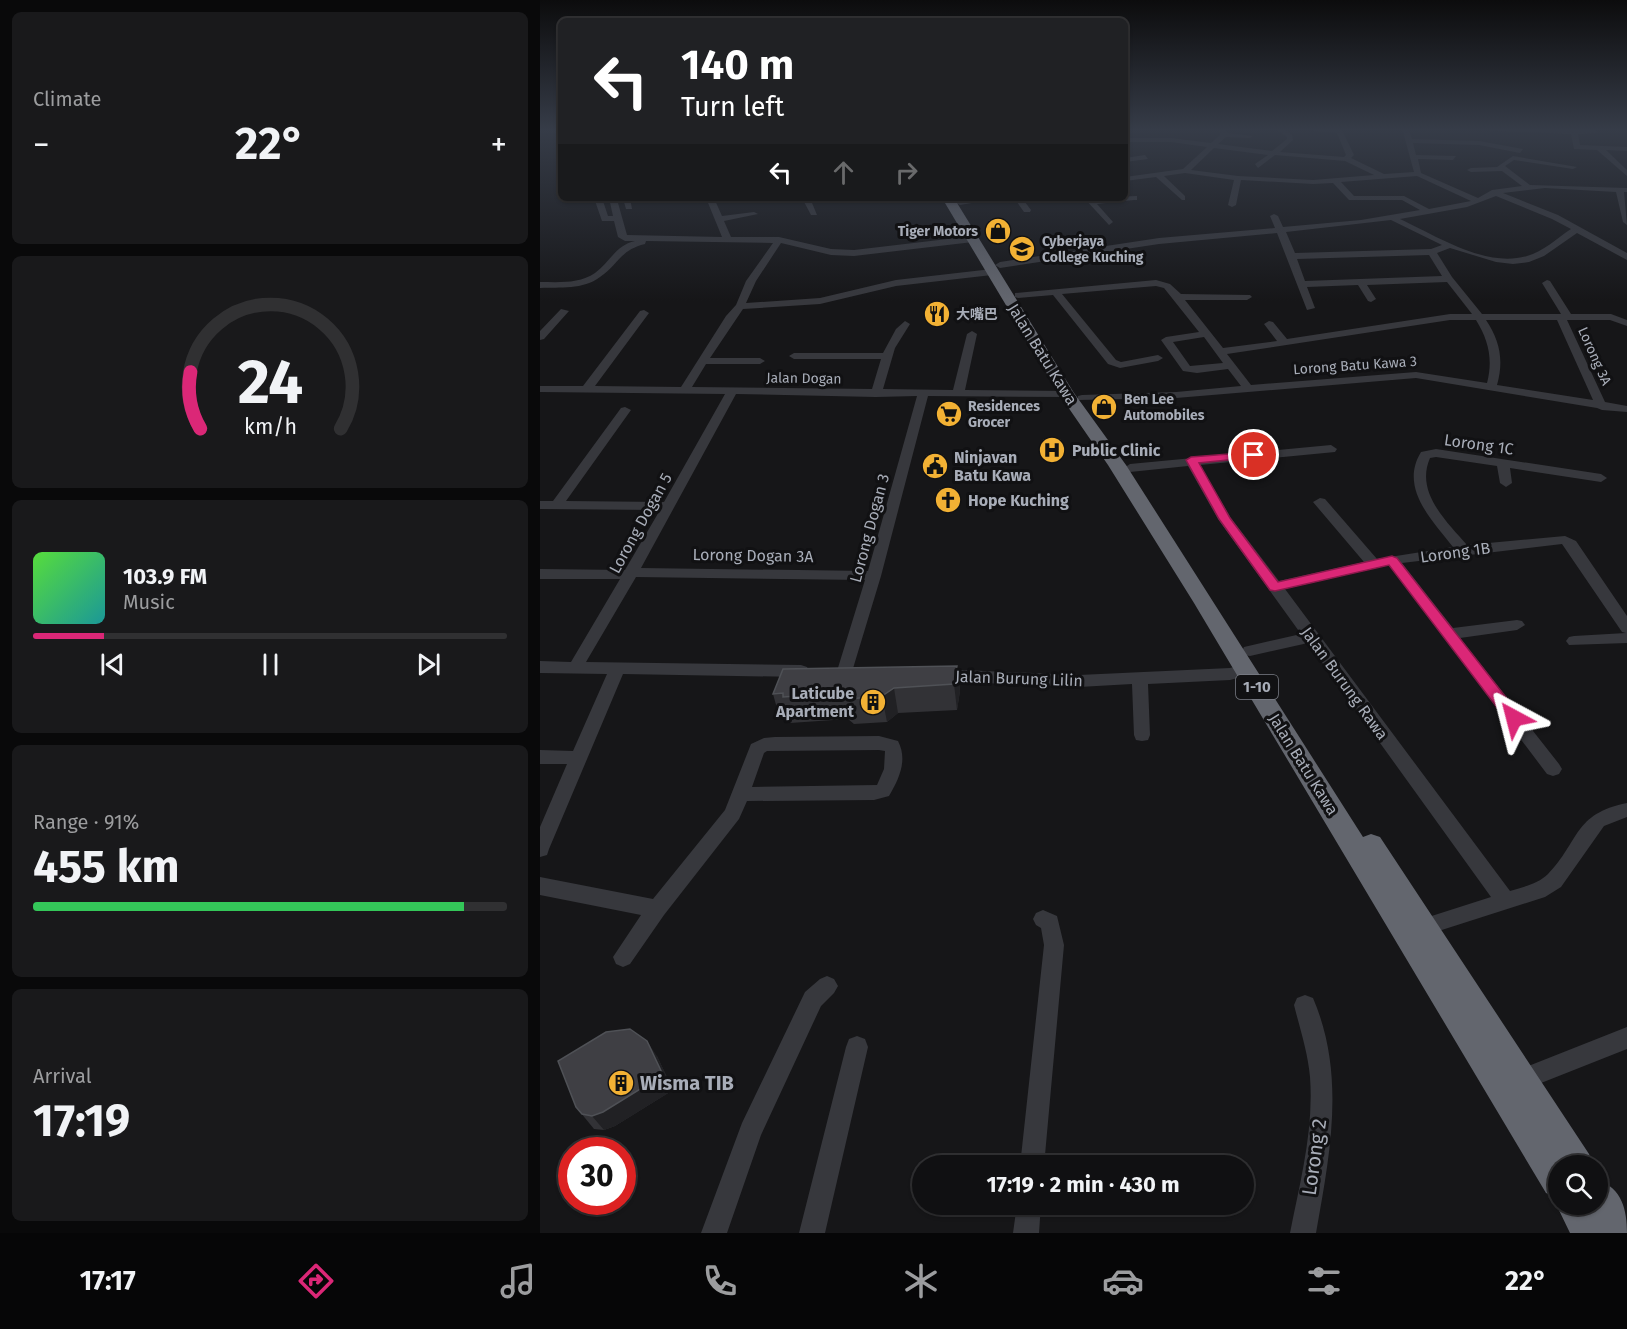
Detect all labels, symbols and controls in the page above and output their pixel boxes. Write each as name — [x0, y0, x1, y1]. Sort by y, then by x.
text: 140 m — [681, 40, 794, 90]
icon: left — [582, 42, 660, 120]
text: Climate — [33, 87, 101, 111]
text: Turn left — [681, 91, 784, 123]
text: 22° — [235, 117, 305, 171]
text: − — [33, 125, 50, 165]
text: + — [491, 125, 507, 165]
icon: left — [764, 156, 797, 189]
icon: ahead — [827, 156, 860, 189]
icon: right — [890, 156, 923, 189]
shop icon: Tiger Motors — [983, 216, 1013, 246]
place label: Tiger Motors — [898, 223, 978, 240]
place label: Cyberjaya College Kuching — [1042, 233, 1144, 266]
school or university icon: Cyberjaya College Kuching — [1007, 234, 1037, 264]
restaurant icon: 大嘴巴 — [922, 299, 952, 329]
street label: Jalan Batu Kawa — [1004, 300, 1081, 409]
place label: 大嘴巴 — [956, 306, 998, 323]
street label: Lorong 3A — [1574, 324, 1615, 388]
text: 24 — [237, 345, 303, 420]
street label: Lorong Batu Kawa 3 — [1293, 353, 1418, 378]
street label: Jalan Dogan — [766, 369, 842, 388]
place label: Ben Lee Automobiles — [1123, 391, 1205, 424]
shop icon: Ben Lee Automobiles — [1089, 392, 1119, 422]
place label: Residences Grocer — [968, 398, 1040, 431]
supermarket icon: Residences Grocer — [934, 399, 964, 429]
text: km/h — [243, 415, 297, 441]
pin — [1228, 429, 1279, 480]
street label: Lorong 1C — [1443, 430, 1515, 459]
hospital icon: Public Clinic — [1037, 435, 1067, 465]
icon: arrive — [1237, 438, 1270, 471]
place label: Public Clinic — [1072, 441, 1161, 460]
place label: Ninjavan Batu Kawa — [954, 448, 1031, 485]
public building icon: Ninjavan Batu Kawa — [920, 451, 950, 481]
street label: Lorong Dogan 5 — [605, 470, 676, 577]
street label: Lorong Dogan 3 — [846, 472, 893, 585]
church icon: Hope Kuching — [933, 485, 963, 515]
place label: Hope Kuching — [968, 491, 1069, 510]
street label: Lorong 1B — [1419, 538, 1492, 567]
street label: Lorong Dogan 3A — [692, 545, 814, 566]
text: 103.9 FM — [123, 563, 207, 590]
text: Music — [123, 590, 175, 614]
street label: Jalan Burung Rawa — [1297, 623, 1392, 743]
icon: previous — [96, 648, 129, 681]
icon: pause — [254, 648, 287, 681]
icon: next — [412, 648, 445, 681]
street label: Jalan Burung Lilin — [955, 667, 1083, 690]
road number: 1-10 — [1236, 675, 1278, 699]
place label: Laticube Apartment — [775, 684, 855, 721]
position arrow — [1482, 686, 1546, 750]
building icon: Laticube Apartment — [858, 687, 888, 717]
street label: Jalan Batu Kawa — [1265, 710, 1342, 819]
text: Range · 91% — [33, 810, 139, 834]
text: 455 km — [33, 840, 180, 894]
text: Arrival — [33, 1064, 92, 1088]
building icon: Wisma TIB — [606, 1068, 636, 1098]
place label: Wisma TIB — [640, 1071, 734, 1095]
text: 17:19 — [33, 1094, 130, 1148]
street label: Lorong 2 — [1297, 1117, 1331, 1197]
speed limit sign: 30 — [558, 1137, 636, 1215]
map controls — [1548, 1155, 1608, 1215]
button: search — [1548, 1155, 1608, 1215]
text: 17:19 · 2 min · 430 m — [986, 1171, 1180, 1198]
icon: directions — [295, 1260, 337, 1302]
icon: music — [497, 1260, 539, 1302]
icon: phone — [699, 1260, 741, 1302]
icon: climate — [900, 1260, 942, 1302]
icon: car — [1102, 1260, 1144, 1302]
icon: filters — [1303, 1260, 1345, 1302]
text: 17:17 — [80, 1265, 136, 1297]
text: 22° — [1505, 1265, 1547, 1297]

